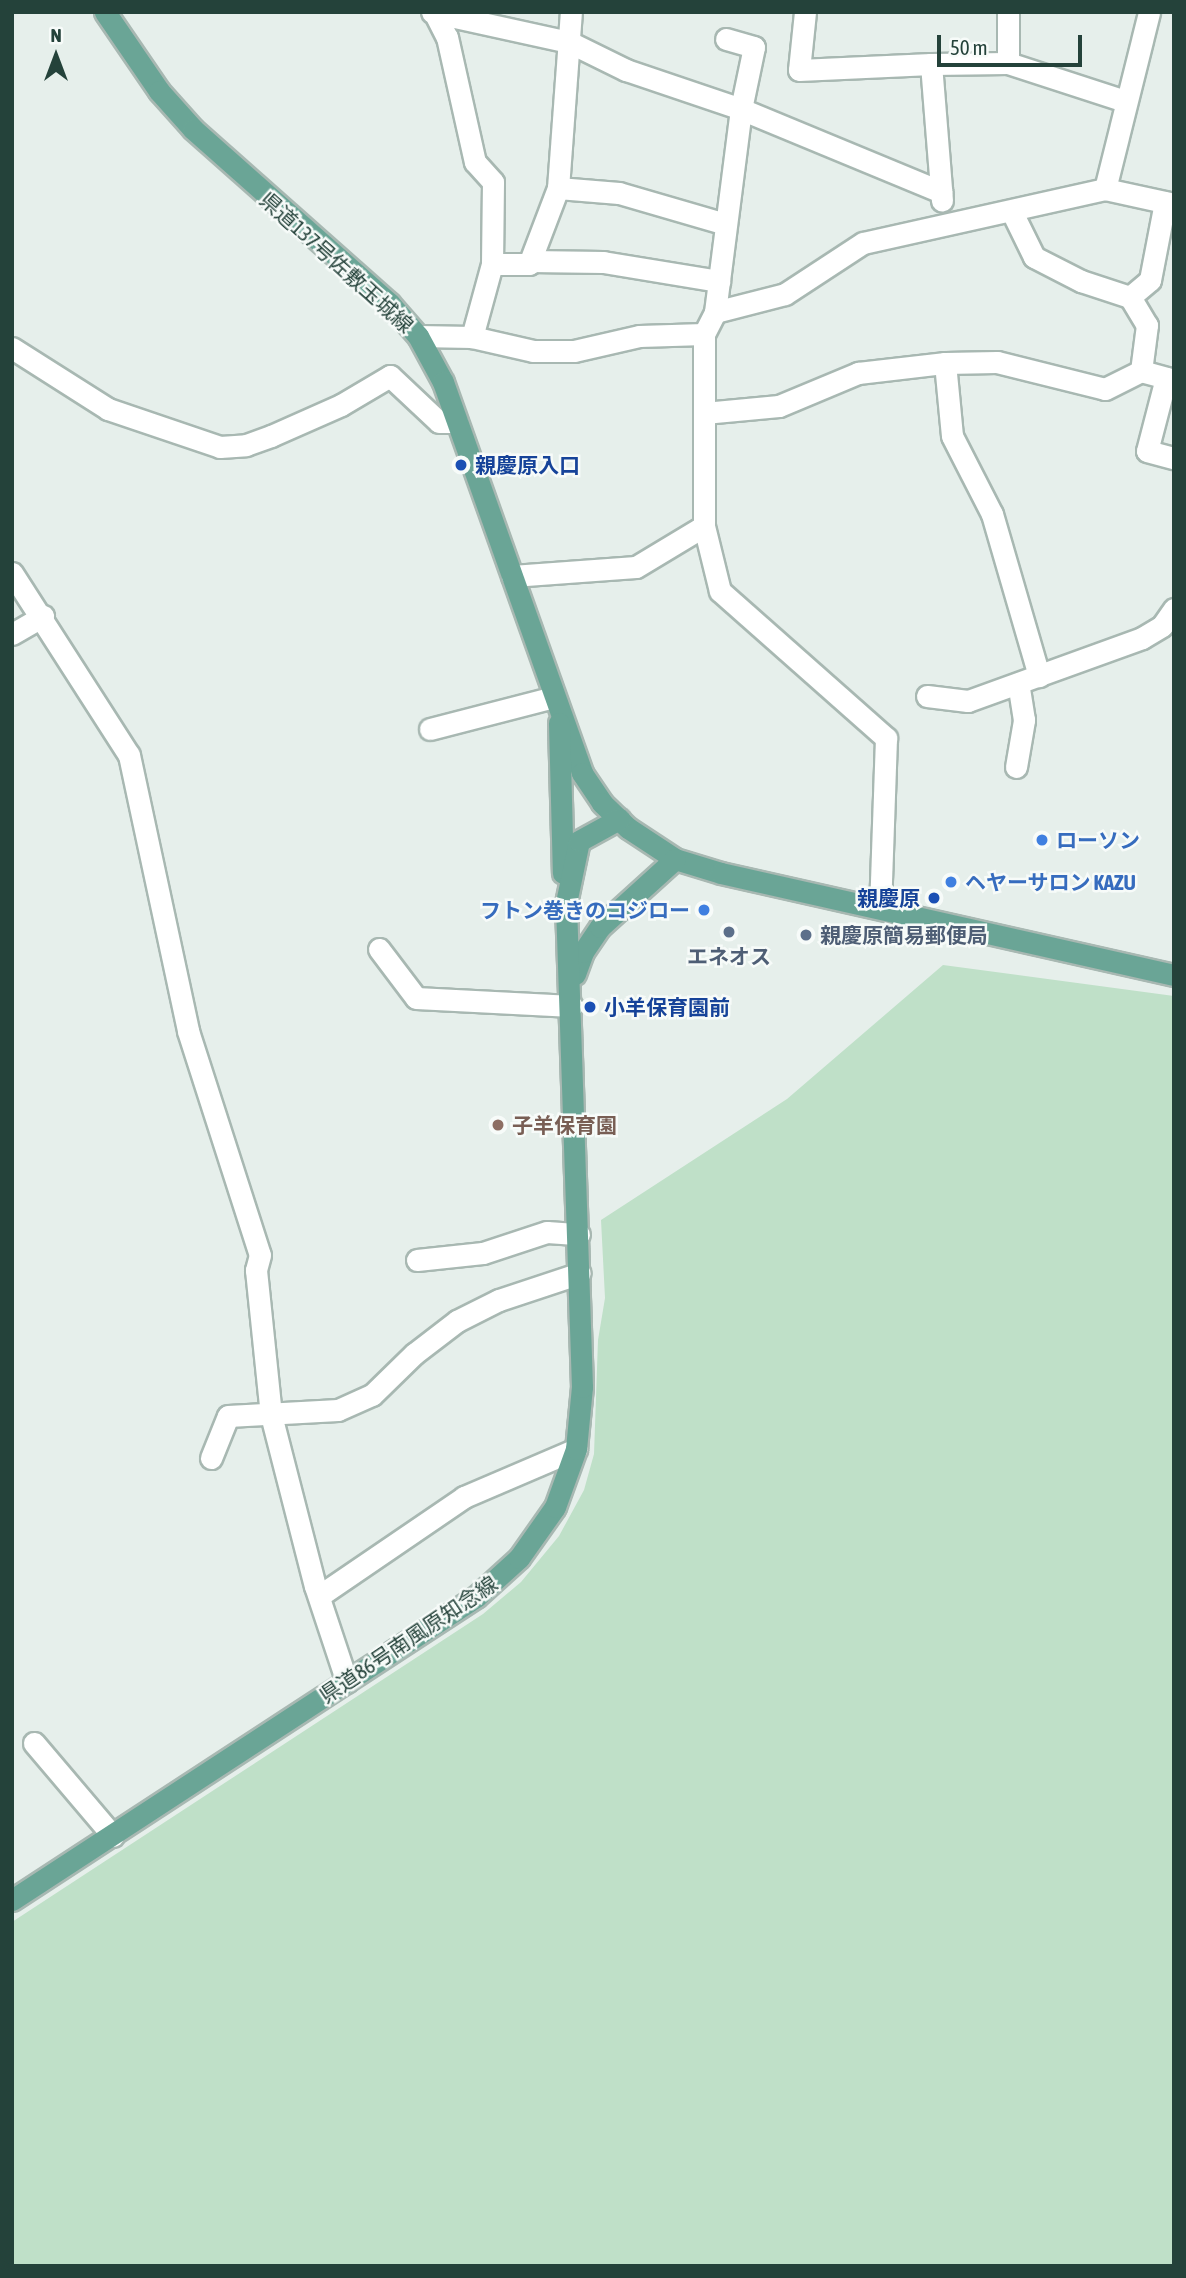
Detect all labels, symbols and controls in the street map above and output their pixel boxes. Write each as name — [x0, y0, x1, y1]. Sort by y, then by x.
north arrow — [21, 21, 91, 91]
scale bar — [941, 21, 1086, 65]
text: N — [50, 24, 62, 46]
text: 50 m — [950, 35, 988, 59]
street label: 県道137号佐敷玉城線 — [255, 187, 419, 337]
place label: 親慶原入口 — [475, 452, 580, 478]
marker: 親慶原入口 — [453, 457, 469, 473]
place label: ローソン — [1056, 827, 1140, 853]
marker: ローソン — [1034, 832, 1050, 848]
place label: ヘヤーサロン KAZU — [965, 869, 1136, 895]
marker: ヘヤーサロン KAZU — [943, 874, 959, 890]
place label: 親慶原 — [857, 885, 920, 911]
marker: 親慶原 — [926, 890, 942, 906]
place label: フトン巻きのコジロー — [480, 897, 690, 923]
marker: フトン巻きのコジロー — [696, 902, 712, 918]
place label: 親慶原簡易郵便局 — [820, 922, 988, 948]
marker: エネオス — [721, 924, 737, 940]
marker: 親慶原簡易郵便局 — [798, 927, 814, 943]
place label: エネオス — [687, 943, 771, 969]
place label: 小羊保育園前 — [604, 994, 730, 1020]
marker: 小羊保育園前 — [582, 999, 598, 1015]
place label: 子羊保育園 — [512, 1112, 617, 1138]
marker: 子羊保育園 — [490, 1117, 506, 1133]
street label: 県道86号南風原知念線 — [314, 1570, 502, 1708]

